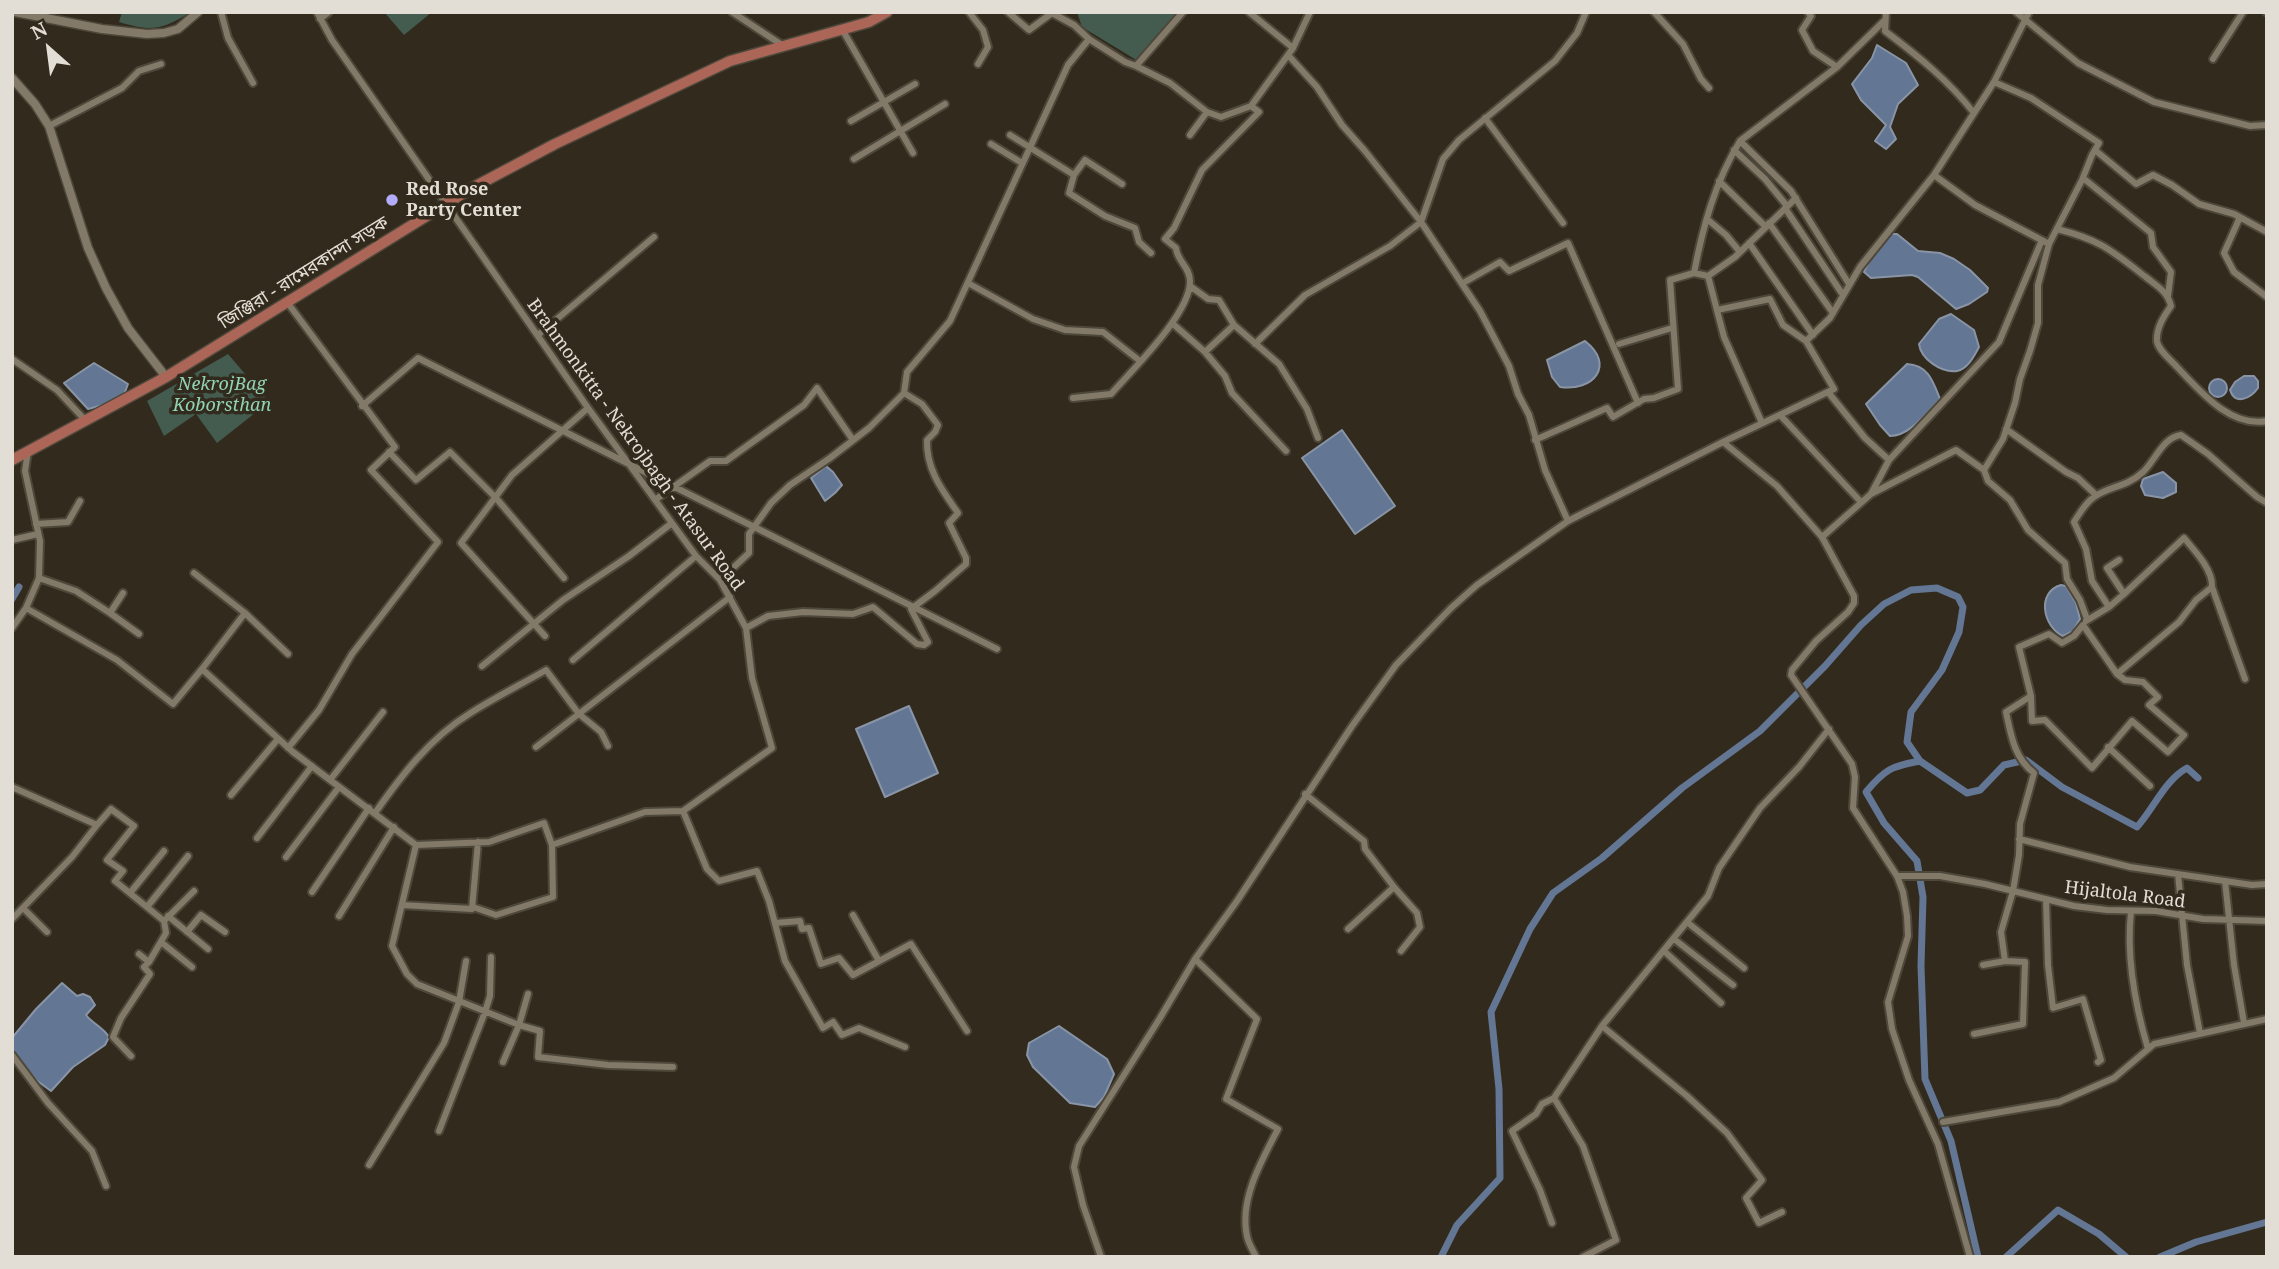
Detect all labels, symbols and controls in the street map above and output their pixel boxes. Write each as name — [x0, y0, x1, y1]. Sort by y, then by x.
north arrow — [14, 14, 84, 84]
text: N — [26, 15, 52, 45]
place label: Red Rose Party Center — [406, 179, 521, 222]
marker: Red Rose Party Center — [384, 192, 400, 208]
street label: জিঞ্জিরা - রামেরকান্দা সড়ক — [215, 212, 393, 334]
street label: Brahmonkitta - Nekrojbagh - Atasur Road — [522, 295, 748, 595]
park label: NekrojBag Koborsthan — [173, 374, 271, 416]
street label: Hijaltola Road — [2063, 877, 2187, 913]

